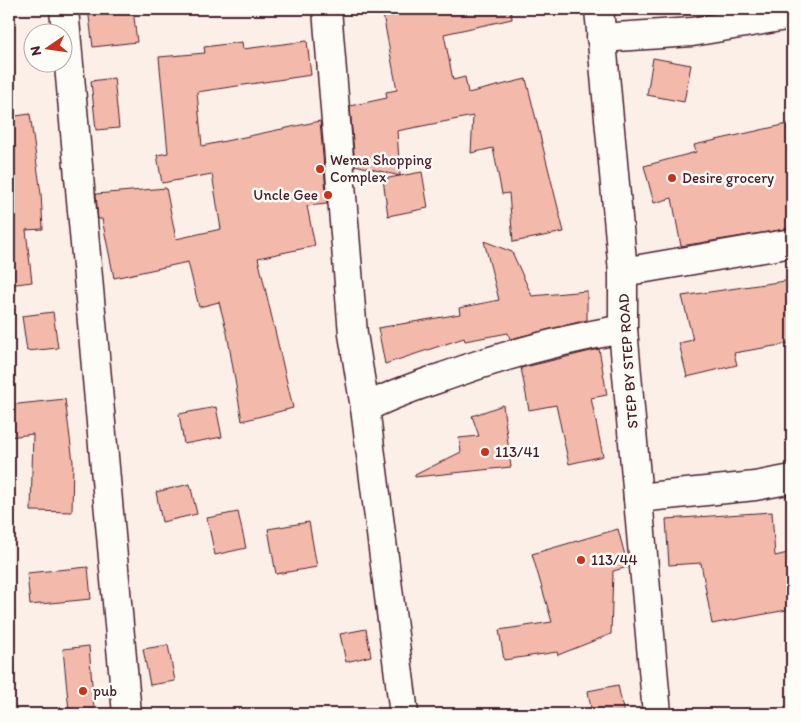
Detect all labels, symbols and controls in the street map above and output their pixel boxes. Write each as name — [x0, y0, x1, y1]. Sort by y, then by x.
north arrow — [22, 22, 72, 72]
text: N — [26, 44, 45, 57]
place label: Wema Shopping Complex — [330, 151, 432, 186]
marker: Wema Shopping Complex — [314, 163, 326, 175]
place label: Desire grocery — [682, 169, 774, 187]
marker: Desire grocery — [666, 172, 678, 184]
place label: Uncle Gee — [253, 186, 318, 204]
marker: Uncle Gee — [322, 189, 334, 201]
street label: STEP BY STEP ROAD — [614, 293, 642, 429]
place label: 113/41 — [495, 443, 539, 461]
marker: 113/41 — [479, 446, 491, 458]
place label: 113/44 — [591, 551, 637, 569]
marker: 113/44 — [575, 554, 587, 566]
place label: pub — [93, 682, 117, 700]
marker: pub — [77, 685, 89, 697]

